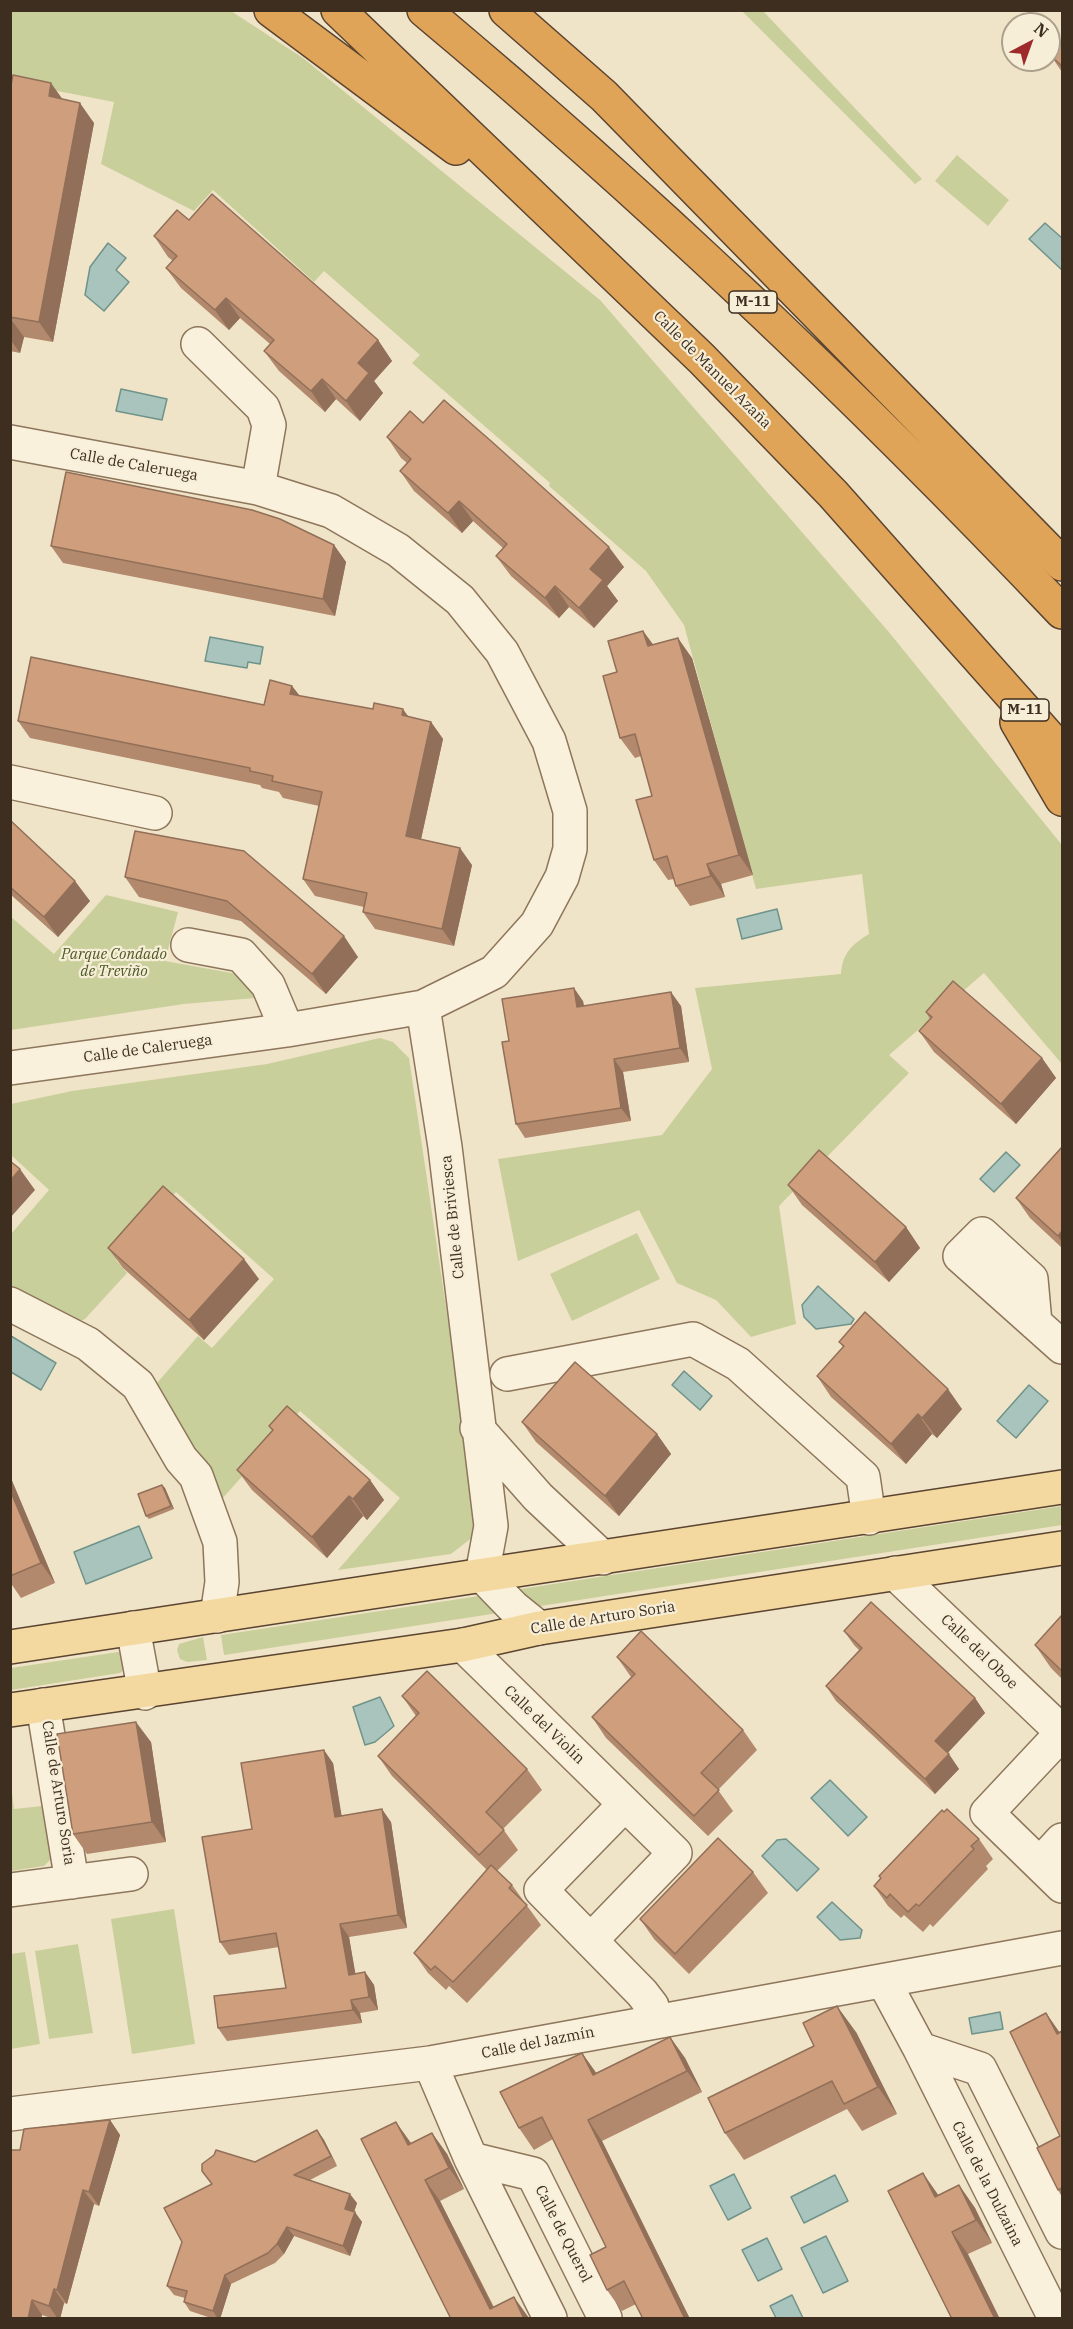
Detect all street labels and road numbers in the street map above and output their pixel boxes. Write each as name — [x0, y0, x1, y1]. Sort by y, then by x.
road number: M-11 — [729, 291, 777, 313]
street label: Calle de Manuel Azaña — [649, 307, 775, 433]
street label: Calle de Caleruega — [69, 445, 199, 485]
road number: M-11 — [1001, 699, 1049, 721]
street label: Calle de Caleruega — [82, 1031, 214, 1067]
street label: Calle de Briviesca — [438, 1154, 468, 1280]
street label: Calle de Arturo Soria — [529, 1598, 677, 1638]
street label: Calle del Oboe — [937, 1611, 1021, 1693]
street label: Calle del Violín — [500, 1682, 588, 1768]
street label: Calle de Arturo Soria — [38, 1719, 78, 1867]
street label: Calle del Jazmín — [480, 2023, 596, 2063]
street label: Calle de la Dulzaina — [948, 2119, 1026, 2249]
street label: Calle de Querol — [531, 2182, 595, 2286]

